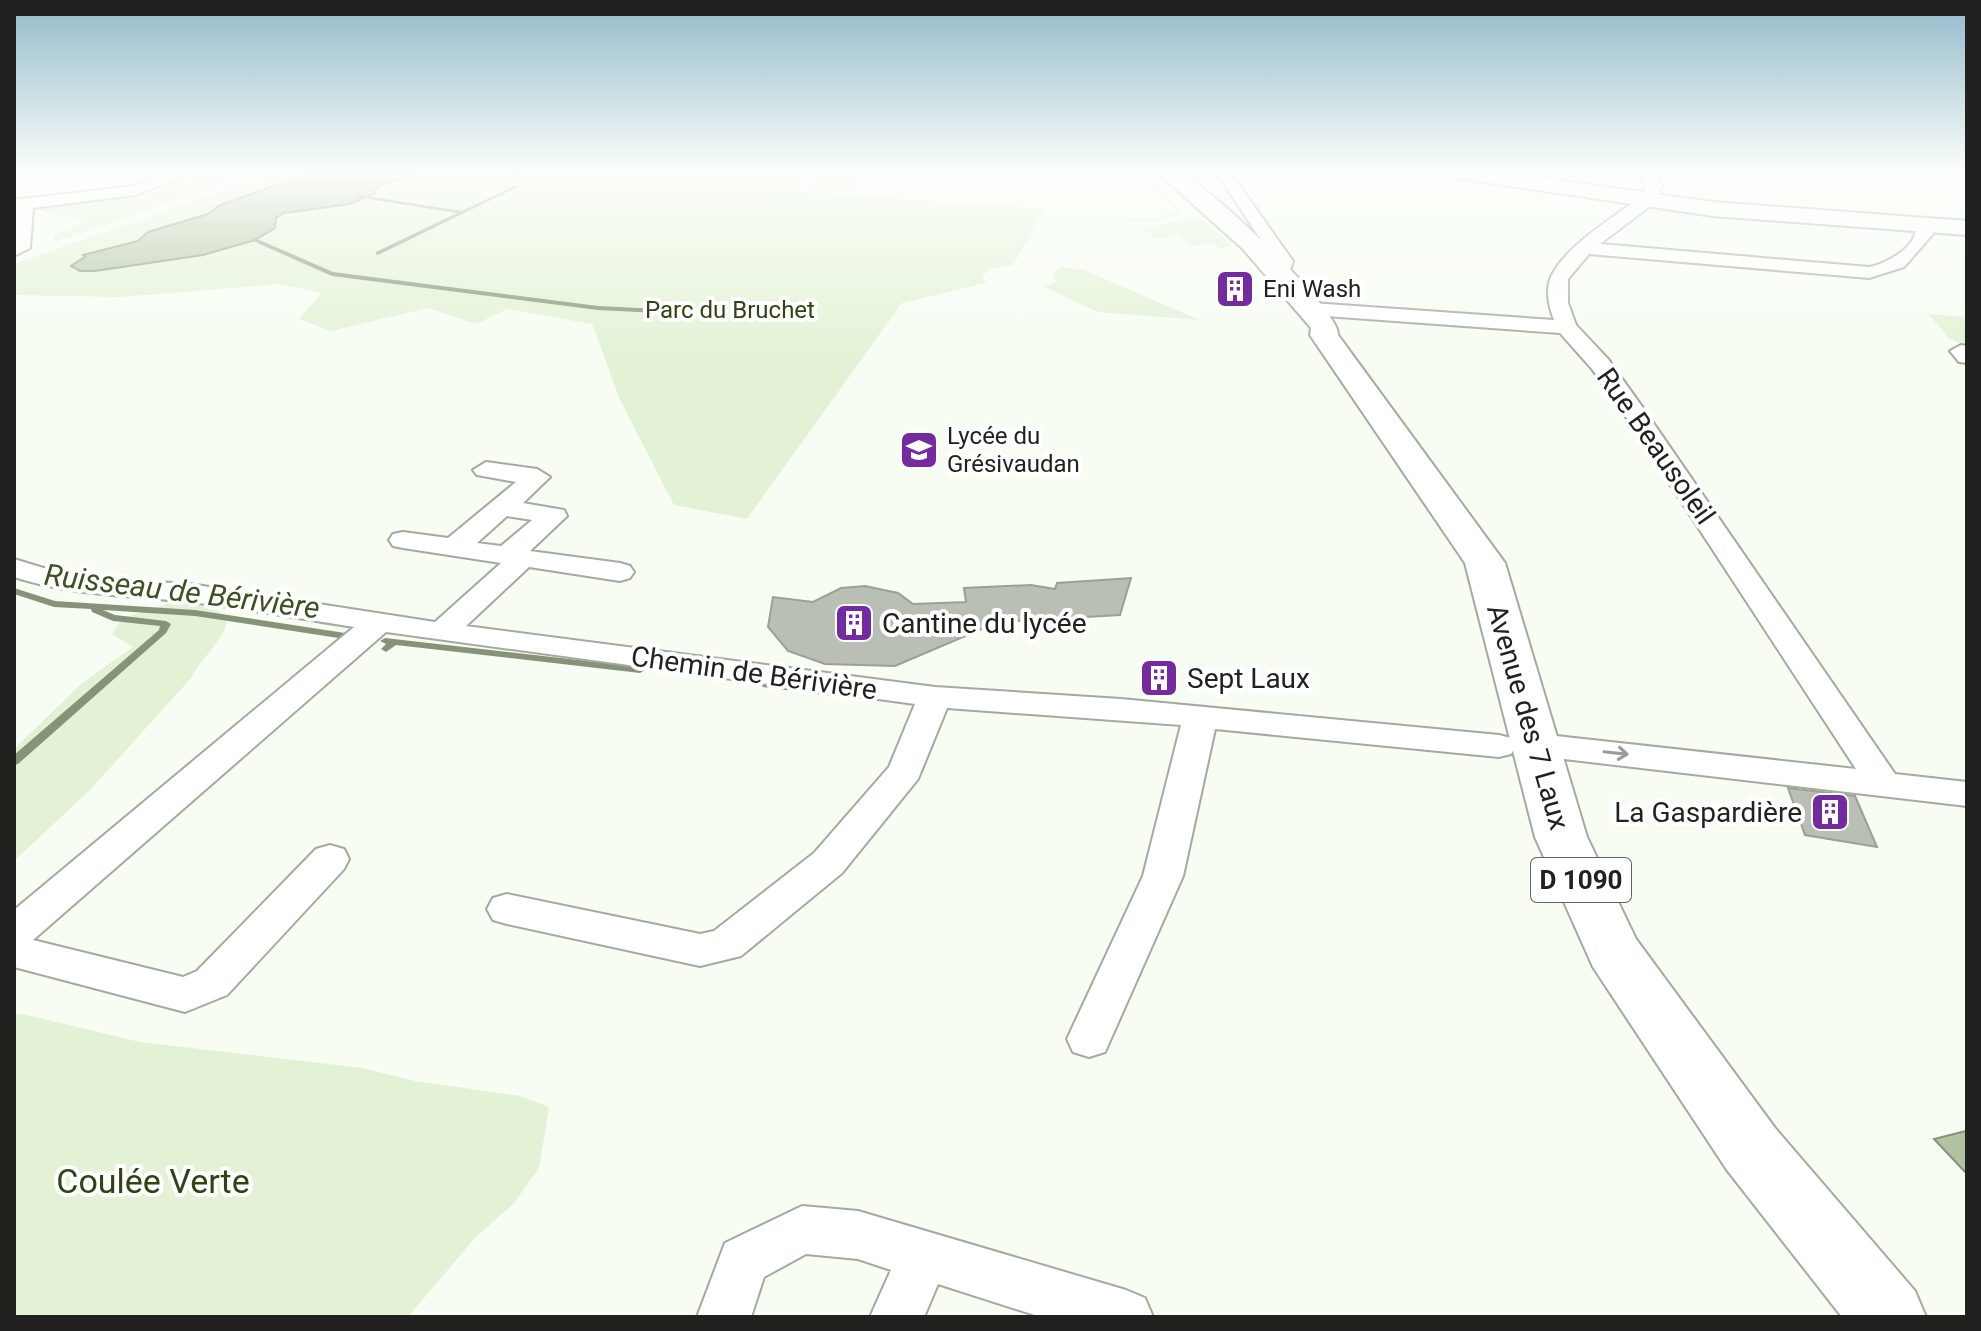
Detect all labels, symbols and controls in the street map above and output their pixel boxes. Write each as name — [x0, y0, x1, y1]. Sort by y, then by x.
building icon: Eni Wash — [1214, 268, 1256, 310]
place label: Eni Wash — [1263, 275, 1361, 303]
park label: Parc du Bruchet — [645, 296, 815, 324]
street label: Rue Beausoleil — [1590, 362, 1722, 530]
place label: Lycée du Grésivaudan — [947, 422, 1080, 478]
school or university icon: Lycée du Grésivaudan — [898, 429, 940, 471]
water label: Ruisseau de Bérivière — [42, 557, 322, 625]
street label: Avenue des 7 Laux — [1480, 601, 1576, 834]
building icon: Cantine du lycée — [833, 602, 875, 644]
place label: Cantine du lycée — [882, 607, 1087, 640]
street label: Chemin de Bérivière — [629, 639, 879, 707]
building icon: Sept Laux — [1138, 657, 1180, 699]
place label: Sept Laux — [1187, 662, 1310, 695]
one-way arrow — [1602, 745, 1629, 760]
building icon: La Gaspardière — [1809, 791, 1851, 833]
place label: La Gaspardière — [1614, 796, 1802, 829]
road number: D 1090 — [1531, 858, 1631, 902]
park label: Coulée Verte — [56, 1161, 250, 1201]

